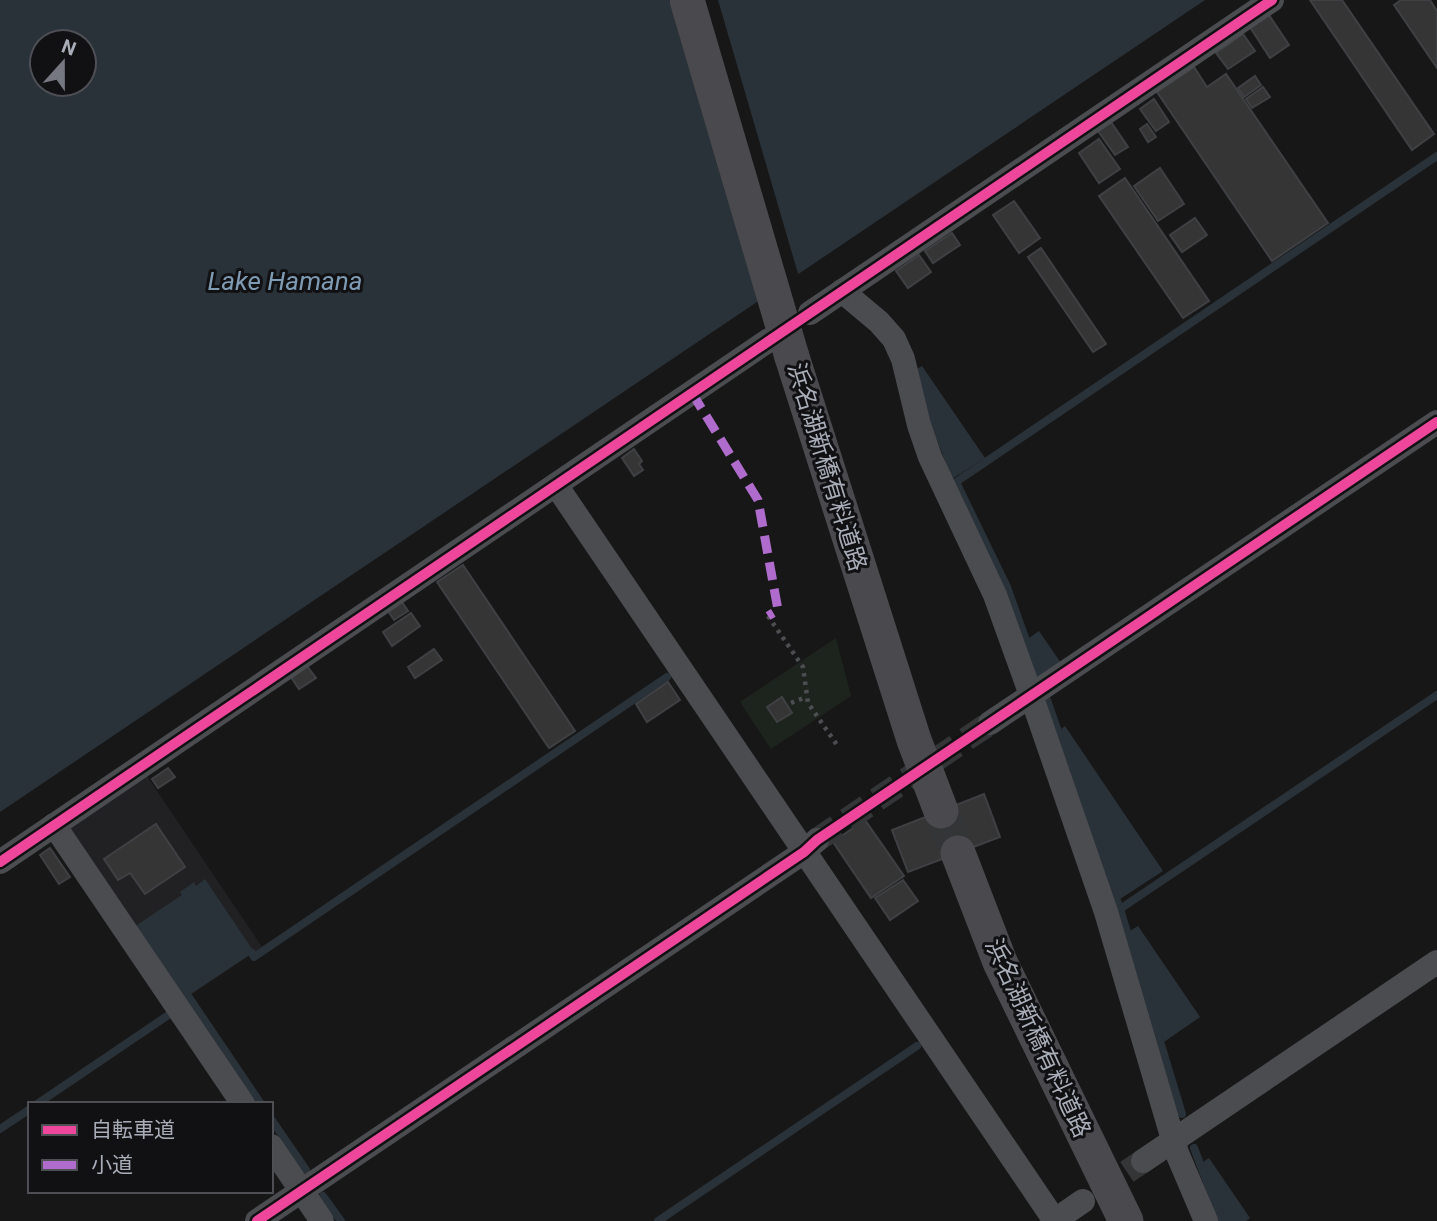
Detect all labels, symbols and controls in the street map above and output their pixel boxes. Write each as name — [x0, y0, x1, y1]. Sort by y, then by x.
north arrow — [28, 28, 98, 98]
text: N — [59, 34, 79, 61]
water label: Lake Hamana — [208, 266, 362, 296]
street label: 浜名湖新橋有料道路 — [782, 360, 872, 574]
street label: 浜名湖新橋有料道路 — [980, 934, 1096, 1142]
legend — [28, 1102, 273, 1193]
text: 自転車道 — [91, 1118, 175, 1142]
text: 小道 — [91, 1153, 133, 1177]

